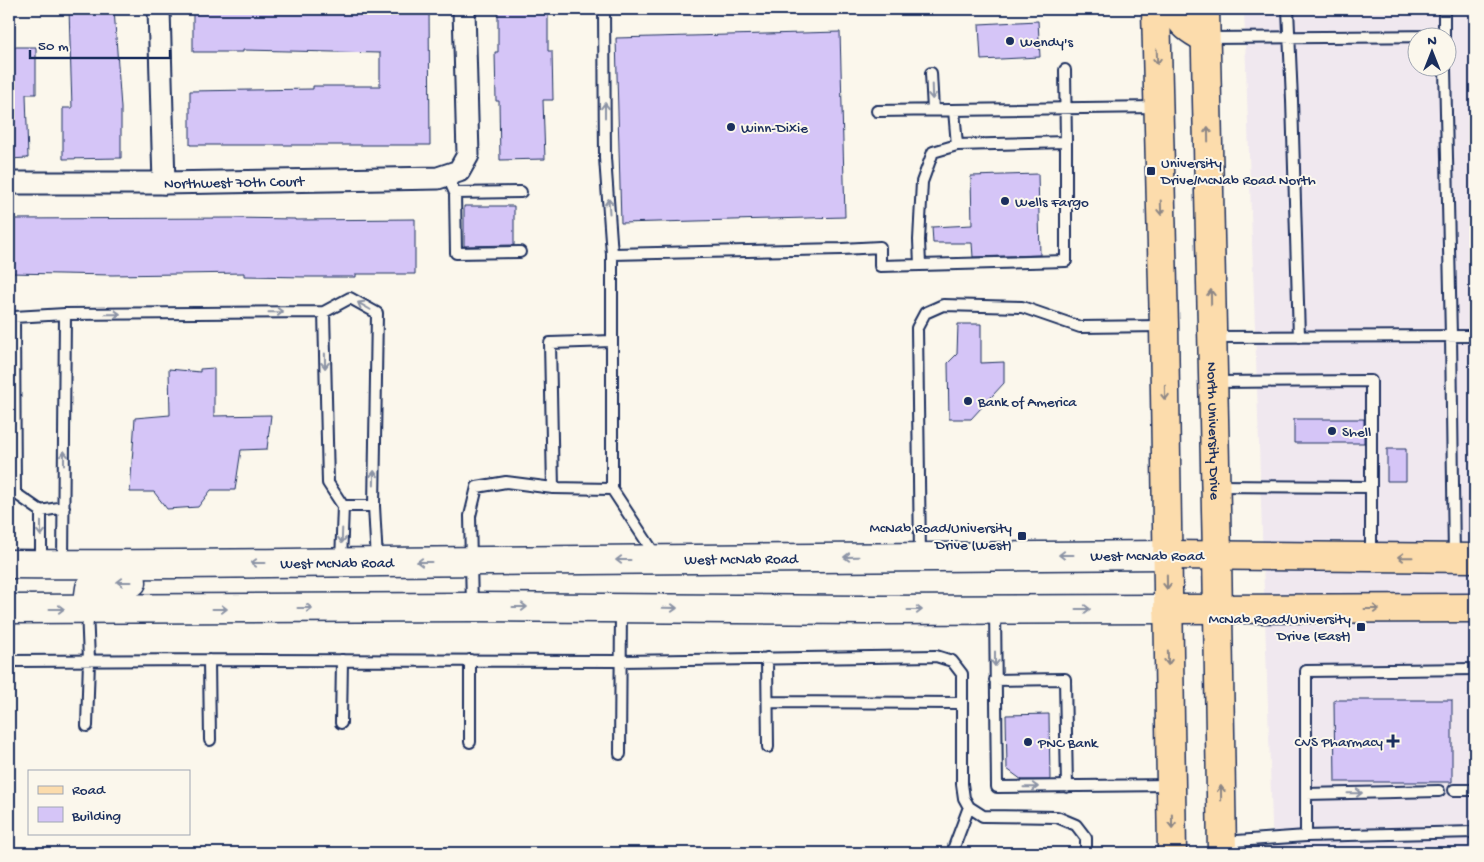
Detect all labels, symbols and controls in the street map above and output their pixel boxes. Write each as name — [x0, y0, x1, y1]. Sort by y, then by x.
scale bar — [30, 28, 170, 60]
north arrow — [1406, 28, 1456, 78]
text: N — [1427, 33, 1437, 50]
place label: Wendy's — [1020, 34, 1074, 52]
marker: Wendy's — [1004, 35, 1016, 47]
text: 50 m — [38, 38, 69, 56]
one-way arrow — [1152, 49, 1162, 65]
one-way arrow — [927, 84, 937, 100]
one-way arrow — [600, 102, 610, 118]
place label: Winn-Dixie — [741, 120, 808, 138]
marker: Winn-Dixie — [725, 121, 737, 133]
one-way arrow — [1203, 126, 1212, 142]
place label: University Drive/McNab Road North — [1160, 155, 1316, 190]
marker: University Drive/McNab Road North — [1145, 165, 1157, 177]
street label: Northwest 70th Court — [164, 173, 306, 194]
place label: Wells Fargo — [1015, 194, 1089, 212]
marker: Wells Fargo — [999, 195, 1011, 207]
one-way arrow — [604, 199, 613, 215]
one-way arrow — [1156, 200, 1166, 216]
one-way arrow — [1207, 289, 1216, 305]
one-way arrow — [357, 300, 371, 310]
one-way arrow — [268, 307, 284, 317]
one-way arrow — [105, 309, 121, 319]
one-way arrow — [320, 352, 330, 368]
street label: North University Drive — [1202, 362, 1223, 500]
one-way arrow — [1160, 384, 1170, 401]
place label: Bank of America — [977, 394, 1077, 412]
marker: Bank of America — [962, 395, 974, 407]
place label: Shell — [1342, 424, 1371, 442]
marker: Shell — [1326, 425, 1338, 437]
one-way arrow — [59, 450, 69, 466]
one-way arrow — [370, 471, 379, 487]
one-way arrow — [36, 520, 46, 537]
place label: McNab Road/University Drive (West) — [870, 520, 1013, 555]
one-way arrow — [337, 528, 347, 544]
marker: McNab Road/University Drive (West) — [1016, 530, 1028, 542]
street label: West McNab Road — [1090, 548, 1205, 566]
one-way arrow — [1058, 550, 1074, 560]
street label: West McNab Road — [684, 551, 799, 570]
one-way arrow — [843, 552, 859, 562]
one-way arrow — [1397, 552, 1414, 562]
street label: West McNab Road — [280, 555, 395, 574]
one-way arrow — [615, 555, 632, 565]
one-way arrow — [416, 557, 432, 567]
one-way arrow — [251, 558, 267, 568]
one-way arrow — [1163, 574, 1172, 590]
one-way arrow — [117, 577, 133, 587]
one-way arrow — [512, 602, 528, 612]
one-way arrow — [296, 603, 313, 613]
one-way arrow — [661, 603, 677, 613]
one-way arrow — [49, 604, 65, 614]
one-way arrow — [212, 604, 228, 614]
one-way arrow — [1074, 604, 1090, 614]
one-way arrow — [1364, 604, 1380, 614]
one-way arrow — [906, 605, 923, 615]
place label: McNab Road/University Drive (East) — [1209, 611, 1352, 646]
marker: McNab Road/University Drive (East) — [1355, 621, 1367, 633]
one-way arrow — [990, 650, 1000, 666]
one-way arrow — [1164, 650, 1173, 666]
place label: CVS Pharmacy — [1295, 734, 1384, 752]
place label: PNC Bank — [1037, 735, 1099, 753]
marker: CVS Pharmacy — [1387, 735, 1399, 747]
marker: PNC Bank — [1022, 736, 1034, 748]
legend — [28, 770, 190, 834]
text: Road — [72, 782, 106, 800]
one-way arrow — [1022, 782, 1038, 792]
one-way arrow — [1217, 785, 1226, 801]
one-way arrow — [1346, 788, 1362, 798]
text: Building — [71, 808, 121, 826]
one-way arrow — [1167, 812, 1176, 828]

